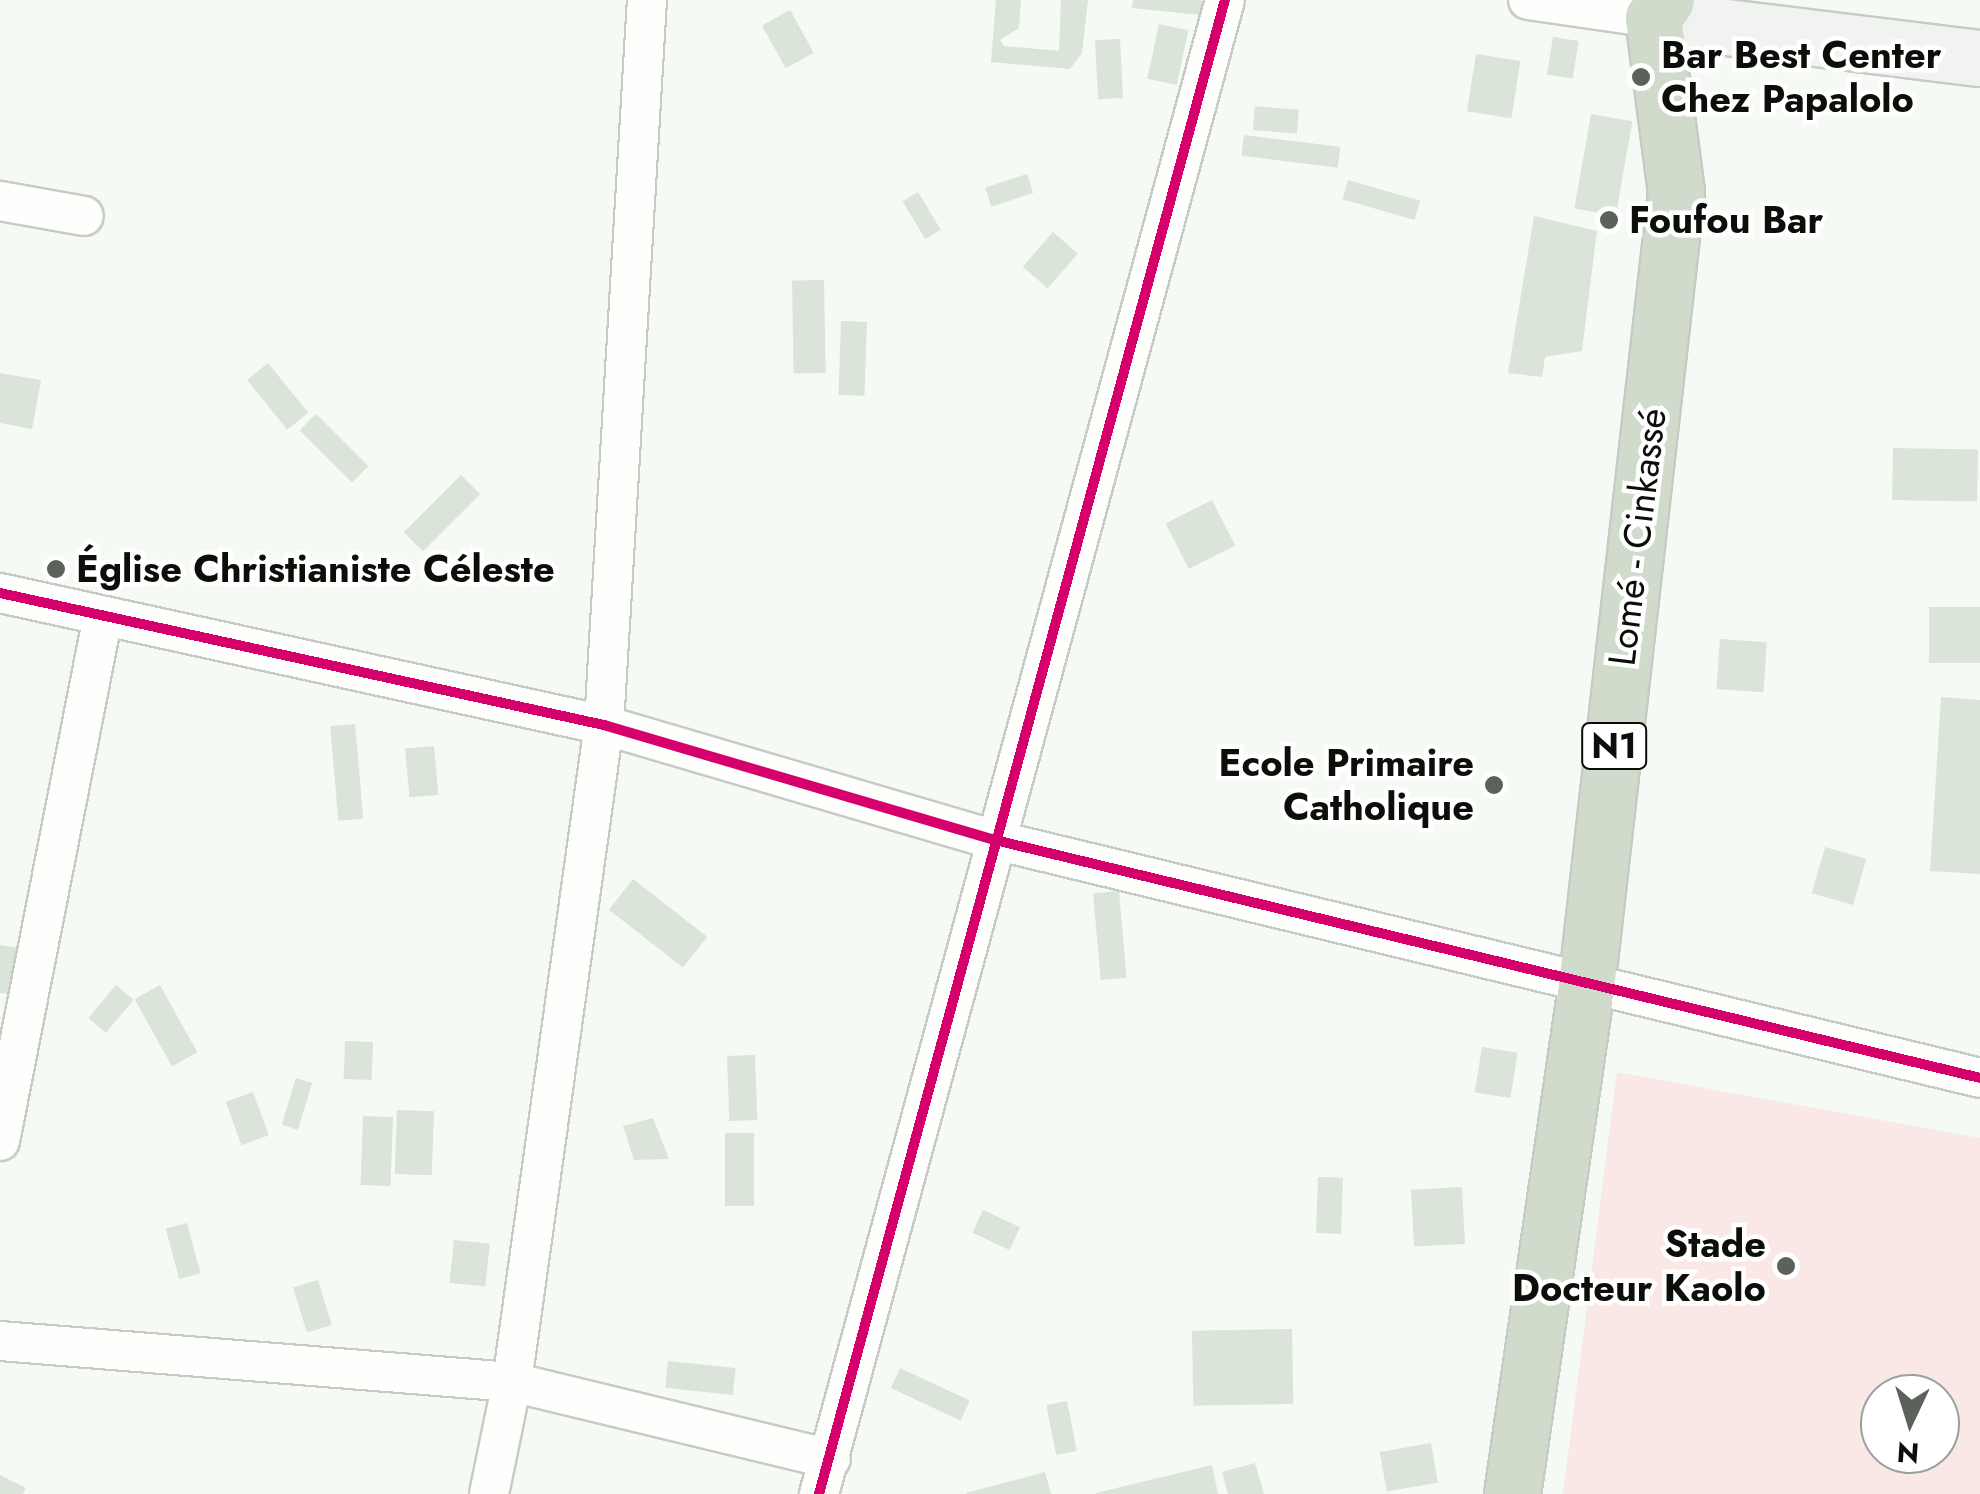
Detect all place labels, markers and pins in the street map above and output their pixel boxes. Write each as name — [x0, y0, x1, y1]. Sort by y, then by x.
place label: Bar Best Center Chez Papalolo — [1661, 32, 1941, 121]
marker: Bar Best Center Chez Papalolo — [1630, 66, 1652, 88]
place label: Foufou Bar — [1629, 197, 1823, 243]
marker: Foufou Bar — [1598, 209, 1620, 231]
place label: Église Christianiste Céleste — [76, 546, 555, 592]
marker: Église Christianiste Céleste — [45, 558, 67, 580]
place label: Ecole Primaire Catholique — [1218, 740, 1474, 829]
marker: Ecole Primaire Catholique — [1483, 774, 1505, 796]
place label: Stade Docteur Kaolo — [1512, 1221, 1766, 1310]
marker: Stade Docteur Kaolo — [1775, 1255, 1797, 1277]

